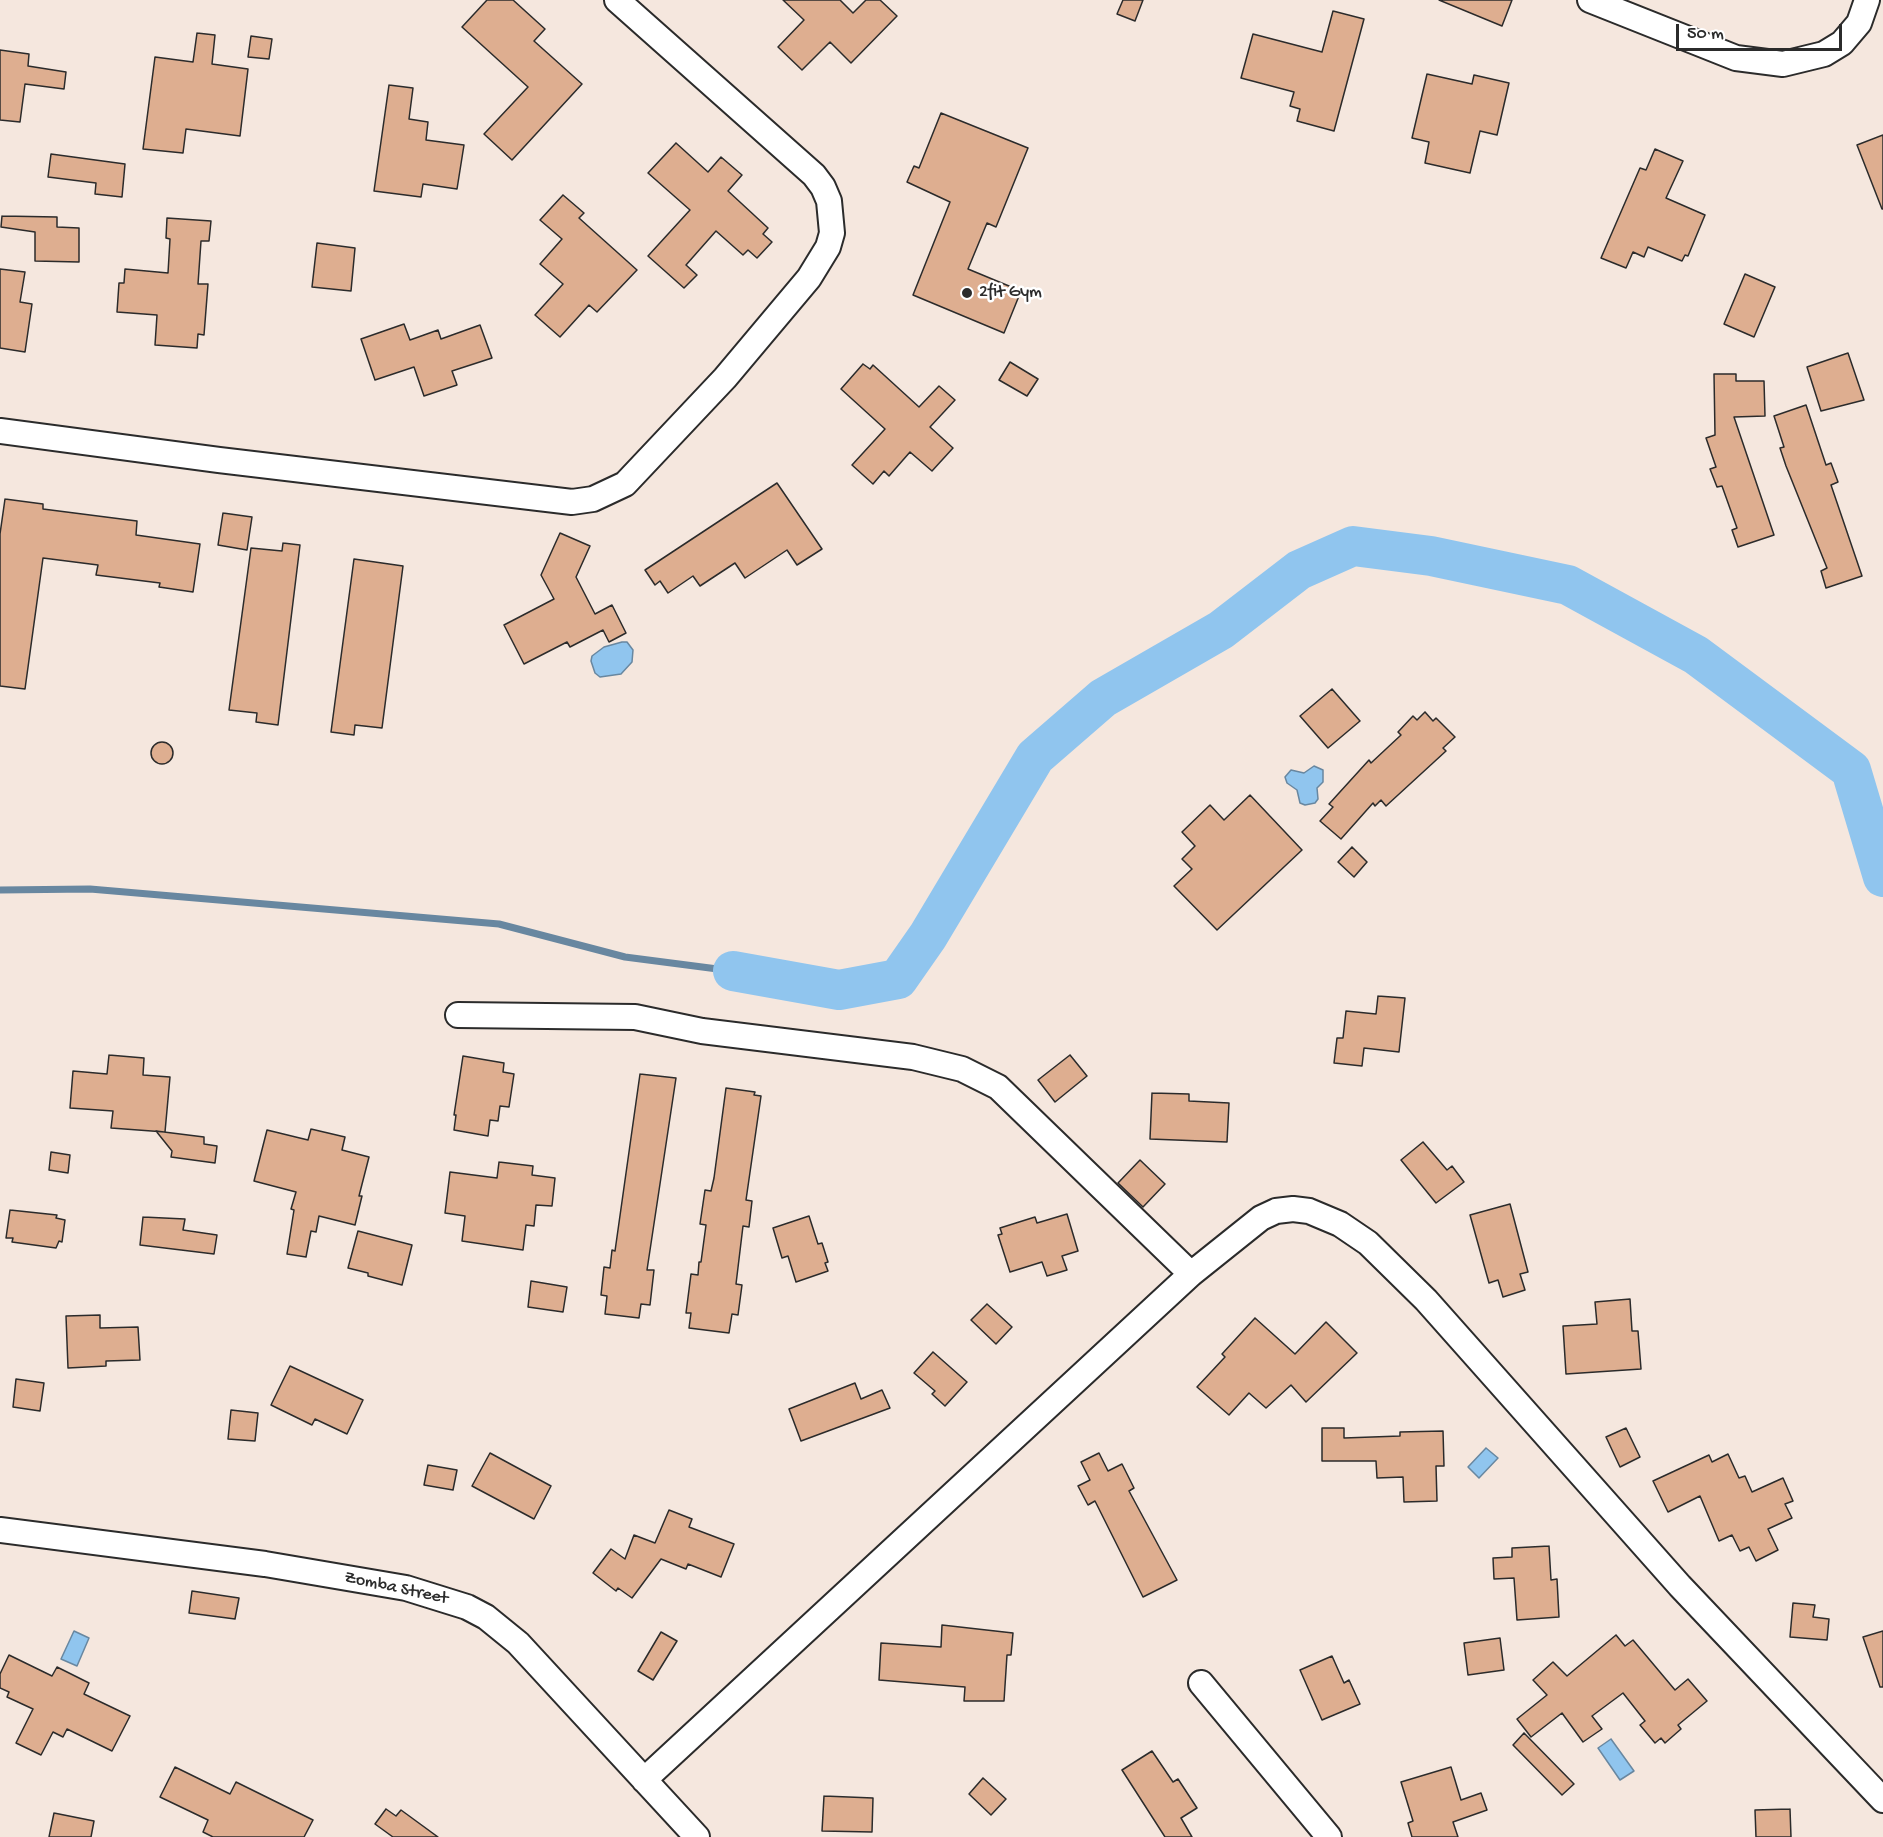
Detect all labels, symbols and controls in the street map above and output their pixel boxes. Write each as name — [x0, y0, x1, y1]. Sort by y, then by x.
scale bar — [1679, 12, 1846, 50]
text: 50 m — [1687, 24, 1724, 45]
place label: 2fit Gym — [979, 282, 1042, 304]
marker: 2fit Gym — [960, 286, 974, 300]
street label: Zomba Street — [342, 1567, 450, 1611]

